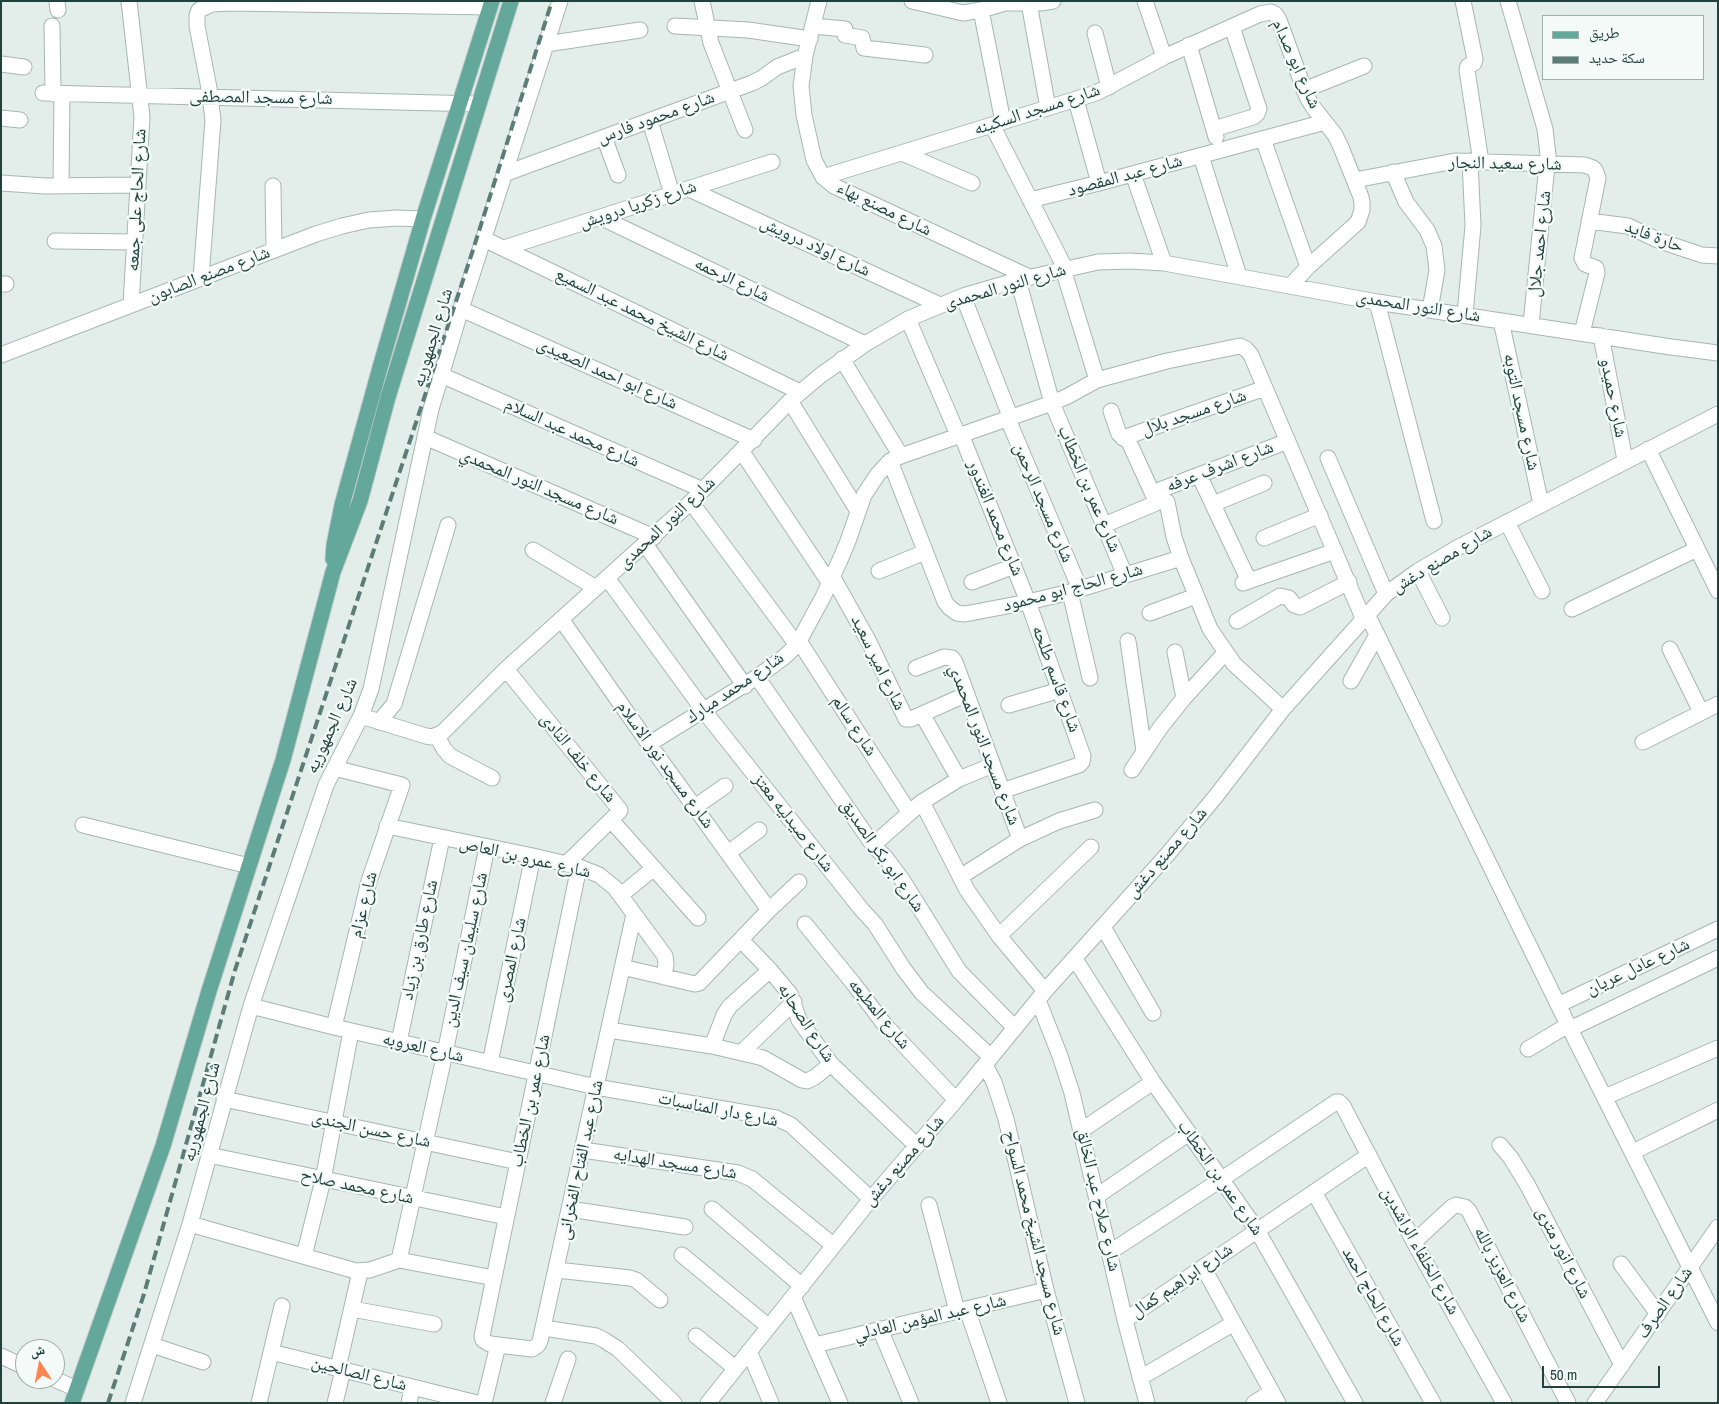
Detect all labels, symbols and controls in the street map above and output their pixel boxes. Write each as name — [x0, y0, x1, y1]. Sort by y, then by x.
legend — [1542, 15, 1704, 80]
street label: شارع ابو صدام — [1267, 16, 1325, 112]
text: طريق — [1589, 22, 1620, 43]
text: سكة حديد — [1589, 47, 1645, 68]
street label: شارع مسجد السكينه — [971, 79, 1103, 141]
street label: شارع مسجد المصطفى — [189, 86, 333, 110]
street label: شارع محمود فارس — [594, 87, 718, 149]
street label: شارع الحاج على جمعه — [122, 128, 152, 272]
street label: شارع عبد المقصود — [1065, 150, 1185, 202]
street label: شارع سعيد النجار — [1448, 152, 1562, 176]
street label: شارع زكريا درويش — [577, 176, 699, 234]
street label: شارع مصنع بهاء — [833, 177, 935, 241]
street label: شارع احمد جلال — [1524, 190, 1556, 298]
street label: شارع اولاد درويش — [756, 212, 874, 282]
street label: حارة فايد — [1622, 216, 1686, 258]
street label: شارع مصنع الصابون — [145, 242, 273, 308]
street label: شارع الرحمه — [691, 253, 773, 307]
street label: شارع النور المحمدى — [942, 259, 1068, 315]
street label: شارع الشيخ محمد عبد السميع — [552, 263, 732, 367]
street label: شارع الجمهوريه — [408, 286, 458, 390]
street label: شارع النور المحمدى — [1354, 286, 1482, 328]
street label: شارع ابو احمد الصعيدى — [533, 333, 681, 415]
street label: شارع مسجد التوبه — [1498, 351, 1544, 473]
street label: شارع حميدو — [1595, 356, 1631, 440]
street label: شارع مسجد بلال — [1139, 385, 1249, 441]
street label: شارع محمد عبد السلام — [501, 394, 643, 472]
street label: شارع عمر بن الخطاب — [1053, 422, 1125, 556]
street label: شارع اشرف عرفه — [1163, 437, 1277, 497]
street label: شارع مسجد الرحمن — [1008, 440, 1078, 566]
street label: شارع مسجد النور المحمدي — [456, 444, 622, 530]
street label: شارع محمد الغندور — [962, 457, 1028, 579]
street label: شارع النور المحمدى — [614, 472, 720, 574]
street label: شارع مصنع دغش — [1388, 522, 1496, 598]
street label: شارع الحاج ابو محمود — [1001, 559, 1145, 617]
street label: شارع امير سعيد — [846, 612, 910, 714]
street label: شارع قاسم طلحه — [1027, 623, 1085, 735]
street label: شارع محمد مبارك — [682, 647, 788, 729]
street label: شارع مسجد النور المحمدي — [943, 662, 1025, 828]
street label: شارع الجمهوريه — [301, 675, 363, 777]
street label: شارع سالم — [826, 692, 882, 760]
street label: شارع مسجد نور الاسلام — [611, 697, 719, 833]
street label: شارع خلف النادى — [535, 709, 621, 807]
street label: شارع صيدليه معتز — [748, 769, 838, 877]
street label: شارع ابو بكر الصديق — [835, 795, 929, 917]
street label: شارع مصنع دغش — [1122, 803, 1212, 903]
street label: شارع عمرو بن العاص — [457, 832, 593, 884]
street label: شارع عزام — [345, 870, 383, 940]
street label: شارع سليمان سيف الدين — [439, 870, 493, 1030]
street label: شارع طارق بن زياد — [397, 878, 443, 1002]
street label: شارع المصرى — [492, 916, 532, 1004]
street label: شارع عادل عريان — [1583, 934, 1693, 1000]
street label: شارع المطبعه — [843, 974, 915, 1054]
street label: شارع الصحابه — [772, 979, 840, 1067]
street label: شارع العروبه — [380, 1028, 466, 1068]
street label: شارع عمر بن الخطاب — [506, 1032, 556, 1170]
street label: شارع الجمهوريه — [178, 1060, 226, 1164]
street label: شارع عبد الفتاح الفخرانى — [554, 1078, 608, 1242]
street label: شارع دار المناسبات — [656, 1088, 780, 1132]
street label: شارع حسن الجندى — [309, 1107, 433, 1153]
street label: شارع مصنع دغش — [859, 1111, 949, 1211]
street label: شارع عمر بن الخطاب — [1172, 1116, 1268, 1240]
street label: شارع صلاح عبد الخالق — [1071, 1126, 1125, 1274]
street label: شارع مسجد الشيخ محمد السواح — [998, 1128, 1070, 1338]
street label: شارع مسجد الهدايه — [611, 1144, 739, 1184]
street label: شارع محمد صلاح — [298, 1164, 416, 1210]
street label: شارع الخلفاء الراشدين — [1376, 1183, 1464, 1319]
street label: شارع انور مترى — [1531, 1203, 1595, 1303]
street label: شارع العزيز بالله — [1469, 1224, 1535, 1326]
street label: شارع ابراهيم كمال — [1127, 1239, 1237, 1323]
street label: شارع الحاج احمد — [1337, 1244, 1409, 1350]
street label: شارع الصرف — [1632, 1263, 1698, 1343]
street label: شارع عبد المؤمن العادلي — [852, 1290, 1008, 1346]
north arrow — [15, 1339, 65, 1389]
text: ش — [28, 1340, 46, 1361]
street label: شارع الصالحين — [309, 1352, 409, 1396]
scale bar — [1544, 1356, 1662, 1388]
text: 50 m — [1550, 1364, 1577, 1385]

